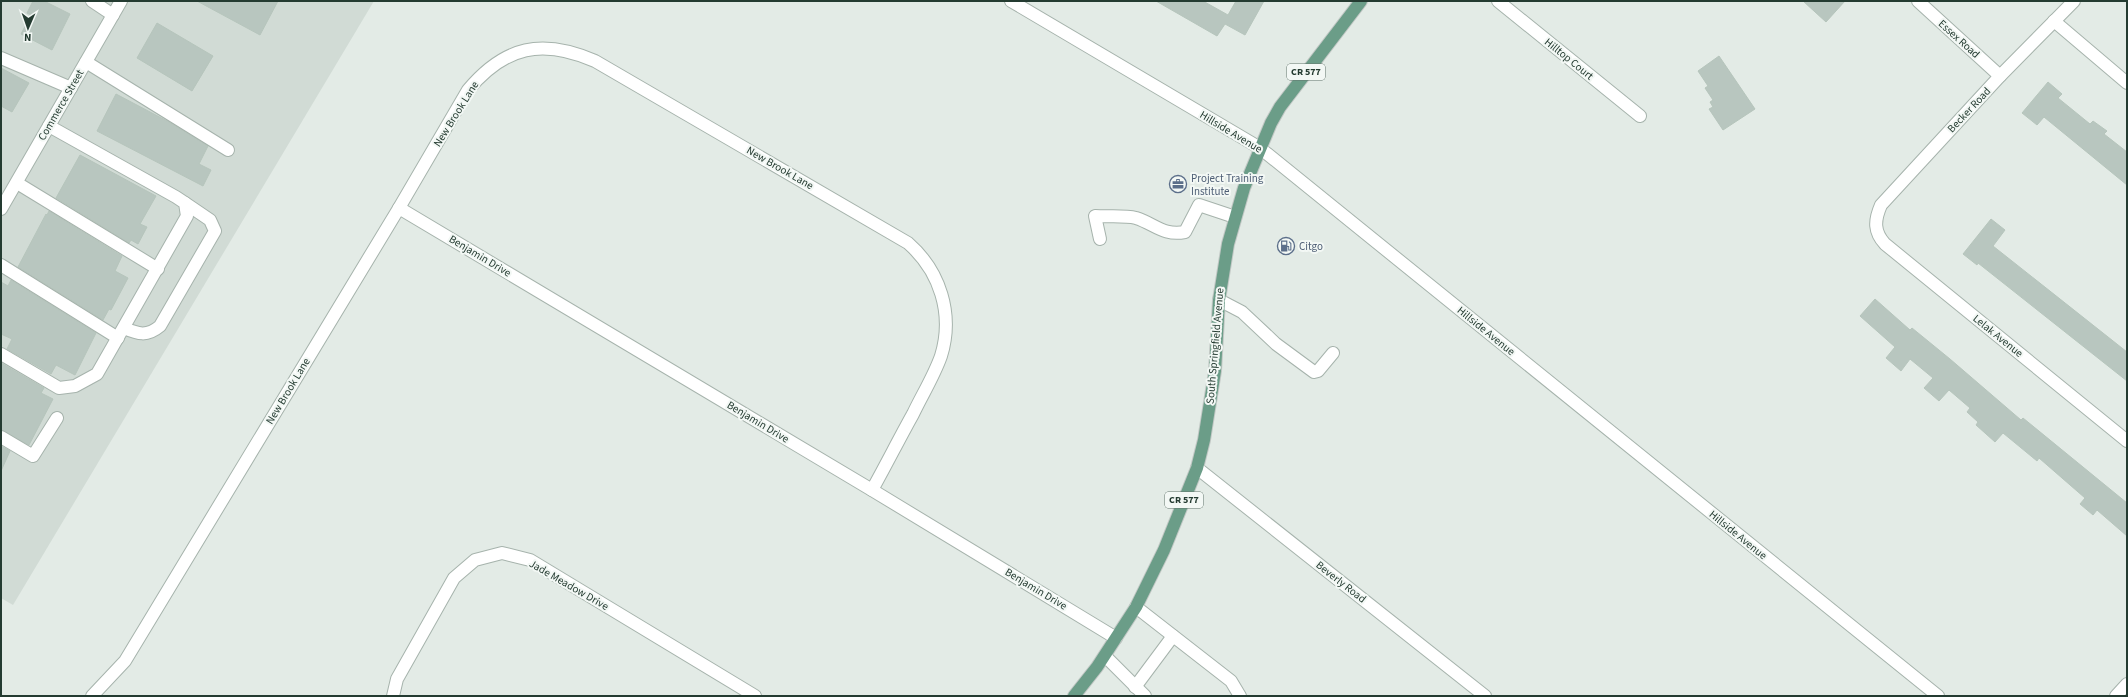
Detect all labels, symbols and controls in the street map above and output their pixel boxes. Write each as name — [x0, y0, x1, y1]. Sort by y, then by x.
north arrow — [8, 8, 48, 48]
street label: Essex Road — [1935, 16, 1983, 62]
text: N — [24, 30, 32, 45]
street label: Hilltop Court — [1541, 35, 1597, 84]
road number: CR 577 — [1287, 64, 1325, 80]
street label: Commerce Street — [35, 67, 88, 143]
street label: New Brook Lane — [430, 78, 482, 150]
street label: Becker Road — [1944, 84, 1994, 136]
street label: Hillside Avenue — [1197, 107, 1266, 157]
street label: New Brook Lane — [744, 143, 817, 193]
place label: Project Training Institute — [1191, 171, 1264, 199]
office icon: Project Training Institute — [1168, 174, 1188, 194]
street label: Benjamin Drive — [446, 232, 514, 281]
fuel station icon: Citgo — [1276, 236, 1296, 256]
place label: Citgo — [1299, 239, 1323, 254]
street label: South Springfield Avenue — [1202, 287, 1228, 405]
street label: Hillside Avenue — [1454, 303, 1519, 359]
street label: Lelak Avenue — [1970, 311, 2027, 361]
street label: New Brook Lane — [262, 355, 314, 427]
street label: Benjamin Drive — [724, 398, 792, 447]
road number: CR 577 — [1165, 492, 1203, 508]
street label: Hillside Avenue — [1706, 507, 1771, 563]
street label: Jade Meadow Drive — [527, 556, 612, 614]
street label: Beverly Road — [1313, 558, 1369, 606]
street label: Benjamin Drive — [1002, 565, 1070, 614]

